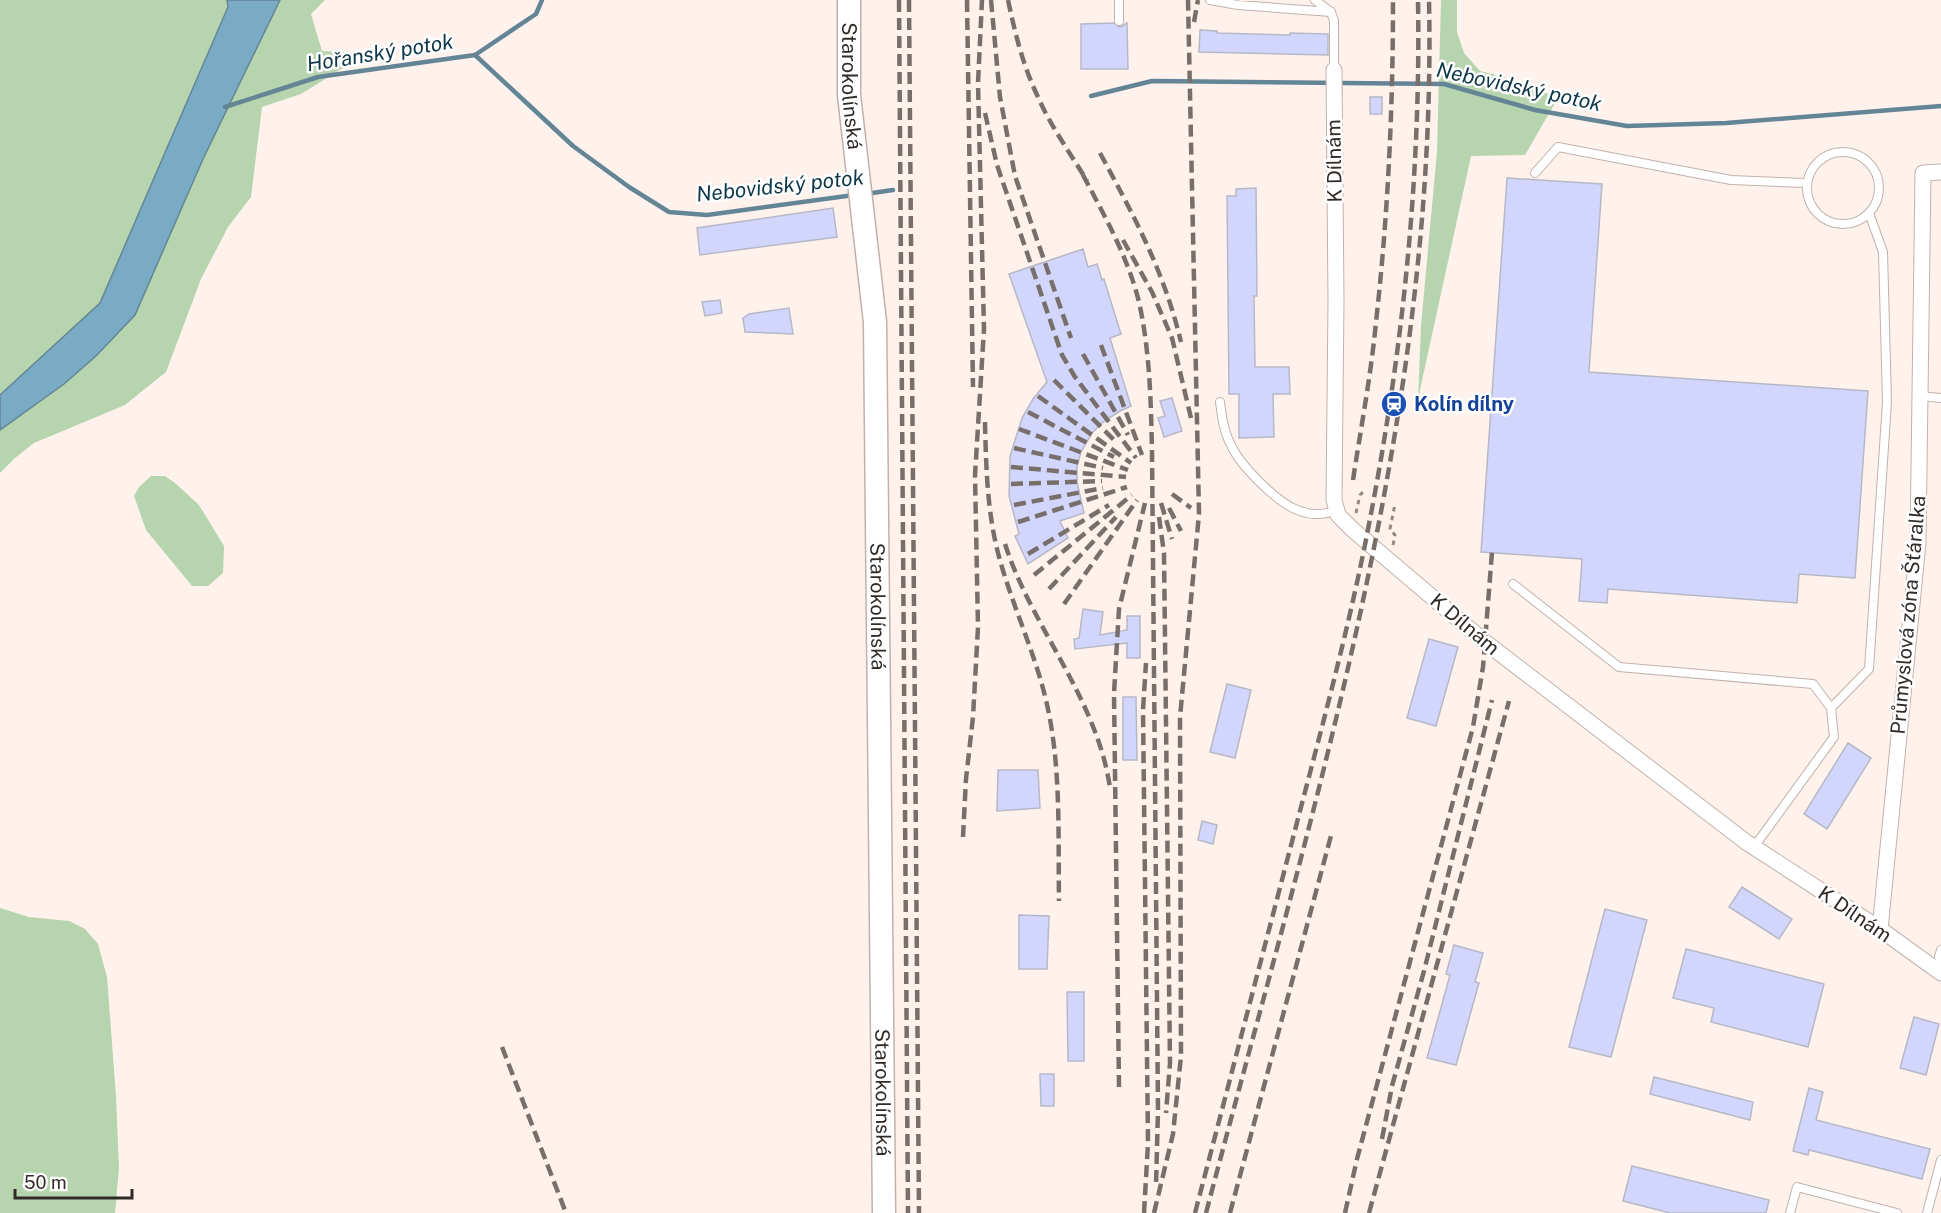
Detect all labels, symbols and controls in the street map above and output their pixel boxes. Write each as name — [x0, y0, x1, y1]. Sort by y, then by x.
street label: Starokolínská — [837, 22, 867, 151]
water label: Hořanský potok — [305, 28, 456, 76]
water label: Nebovidský potok — [1434, 57, 1605, 116]
street label: K Dílnám — [1321, 119, 1347, 203]
water label: Nebovidský potok — [695, 164, 866, 207]
station icon: Kolín dílny — [1379, 389, 1409, 419]
place label: Kolín dílny — [1414, 392, 1514, 416]
street label: Průmyslová zóna Šťáralka — [1886, 495, 1930, 735]
street label: Starokolínská — [865, 543, 891, 670]
street label: K Dílnám — [1425, 588, 1505, 660]
street label: K Dílnám — [1814, 881, 1896, 947]
street label: Starokolínská — [870, 1029, 895, 1156]
scale bar — [15, 1162, 132, 1200]
text: 50 m — [24, 1172, 67, 1193]

